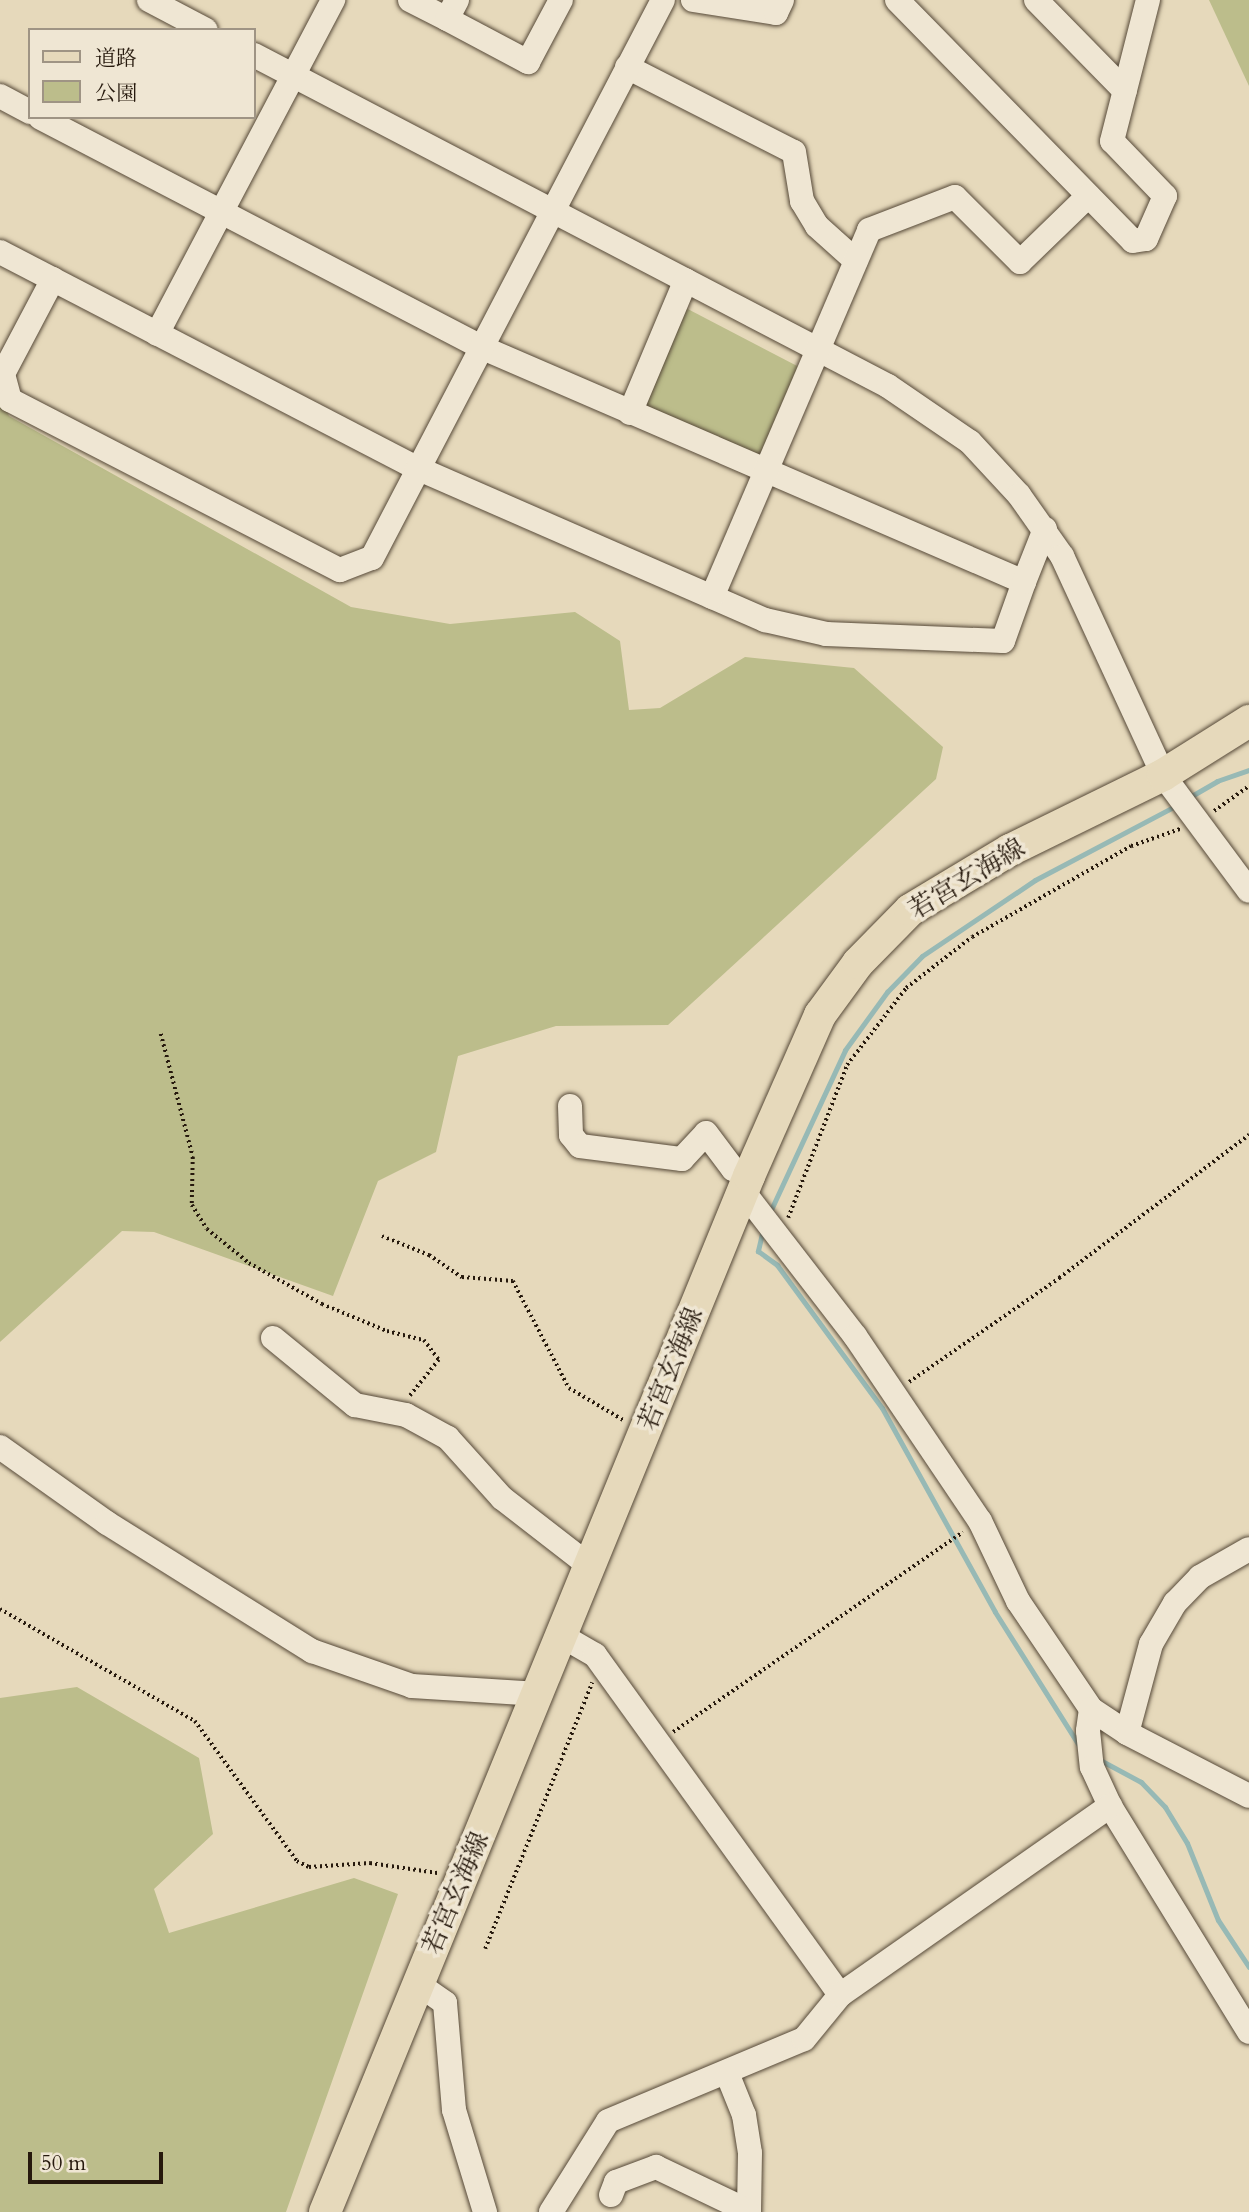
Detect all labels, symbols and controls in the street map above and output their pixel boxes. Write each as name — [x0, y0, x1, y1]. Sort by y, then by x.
legend — [28, 28, 256, 119]
text: 道路 — [95, 44, 137, 73]
text: 公園 — [95, 79, 137, 108]
street label: 若宮玄海線 — [903, 832, 1031, 926]
street label: 若宮玄海線 — [632, 1303, 710, 1435]
street label: 若宮玄海線 — [416, 1827, 496, 1959]
scale bar — [32, 2138, 166, 2182]
text: 50 m — [41, 2149, 86, 2178]

